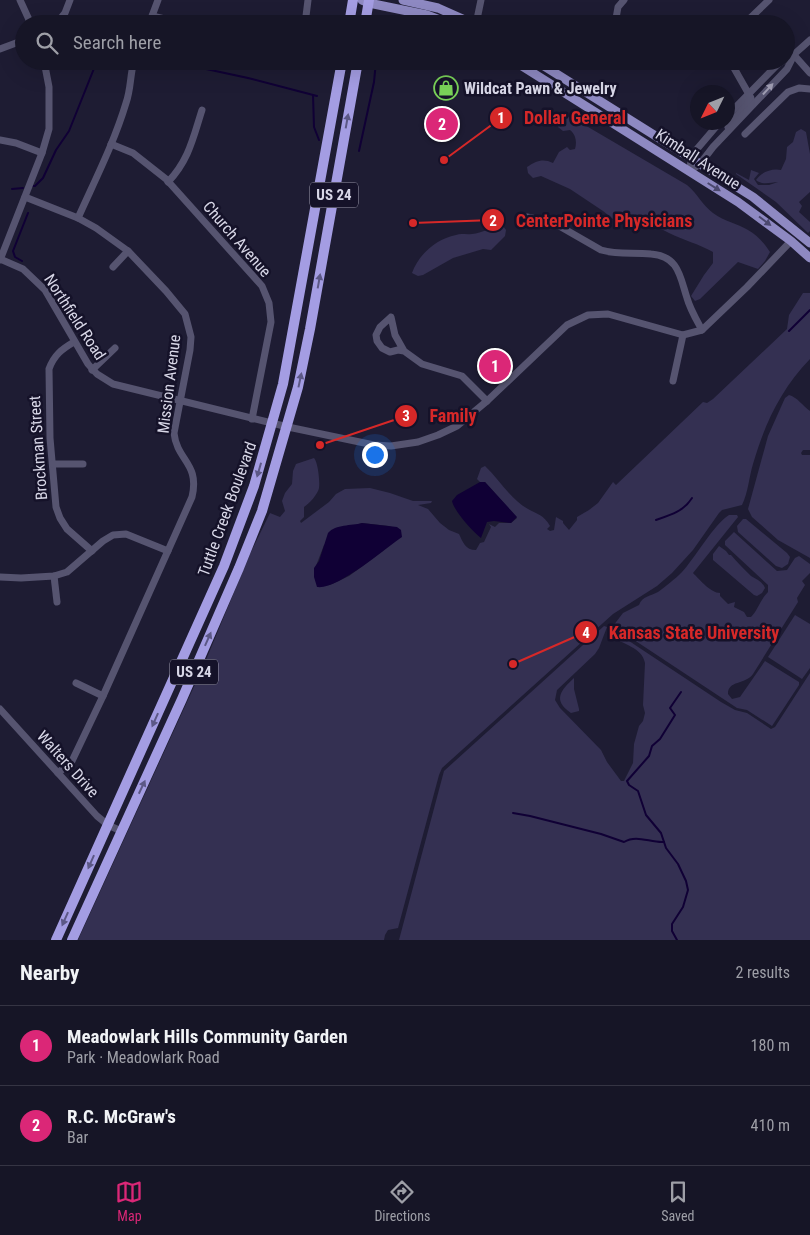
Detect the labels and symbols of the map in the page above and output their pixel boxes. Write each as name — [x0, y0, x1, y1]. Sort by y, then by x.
shop icon: Wildcat Pawn & Jewelry — [433, 75, 459, 101]
place label: Wildcat Pawn & Jewelry — [464, 79, 617, 98]
one-way arrow — [762, 84, 774, 96]
north arrow — [690, 85, 735, 130]
callout: Dollar General — [489, 102, 636, 135]
pin: 2 — [426, 105, 458, 143]
text: Dollar General — [524, 107, 626, 128]
text: 1 — [497, 109, 505, 127]
one-way arrow — [344, 112, 352, 128]
street label: Kimball Avenue — [652, 125, 744, 193]
road number: US 24 — [310, 182, 358, 208]
one-way arrow — [707, 182, 720, 192]
street label: Church Avenue — [199, 197, 275, 281]
callout: CenterPointe Physicians — [480, 204, 702, 237]
text: CenterPointe Physicians — [516, 210, 692, 231]
text: 2 — [489, 212, 497, 230]
one-way arrow — [758, 216, 771, 227]
street label: Northfield Road — [40, 271, 110, 363]
one-way arrow — [315, 272, 323, 288]
street label: Mission Avenue — [154, 333, 184, 435]
pin: 1 — [479, 347, 511, 385]
one-way arrow — [296, 372, 304, 387]
street label: Brockman Street — [25, 395, 51, 501]
callout: Family — [394, 399, 486, 432]
text: Family — [429, 405, 477, 426]
text: 3 — [402, 407, 410, 425]
street label: Tuttle Creek Boulevard — [194, 439, 260, 579]
your location — [362, 442, 388, 468]
one-way arrow — [255, 463, 263, 478]
callout: Kansas State University — [574, 616, 790, 649]
text: Kansas State University — [609, 622, 779, 643]
text: 4 — [582, 624, 590, 642]
one-way arrow — [205, 632, 213, 646]
road number: US 24 — [170, 660, 218, 684]
one-way arrow — [150, 713, 158, 727]
street label: Walters Drive — [33, 727, 103, 801]
one-way arrow — [138, 780, 146, 794]
one-way arrow — [87, 855, 95, 869]
one-way arrow — [61, 912, 69, 926]

